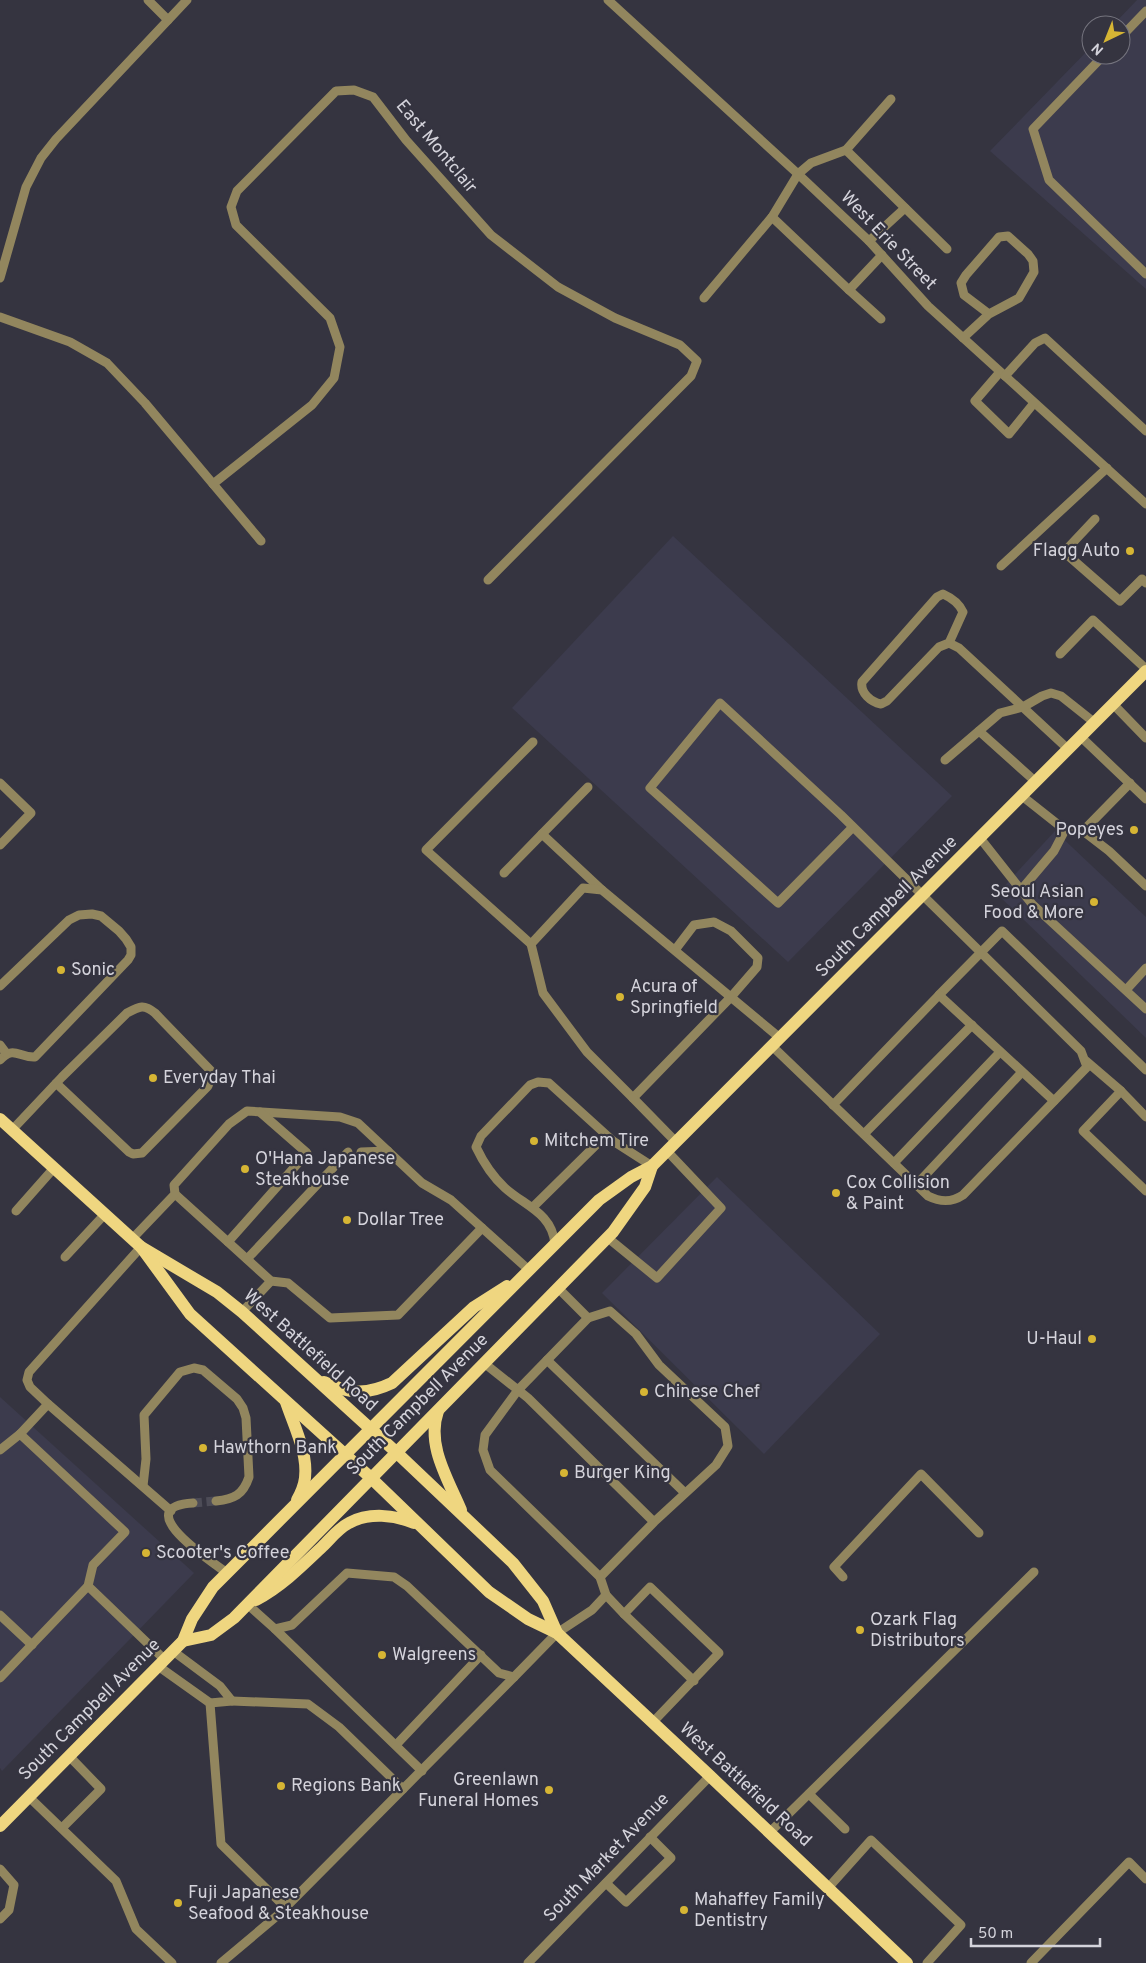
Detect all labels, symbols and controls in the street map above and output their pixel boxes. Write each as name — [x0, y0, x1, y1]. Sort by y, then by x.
north arrow — [1081, 15, 1131, 65]
text: N — [1089, 39, 1108, 58]
street label: East Montclair — [390, 95, 482, 199]
street label: West Erie Street — [835, 187, 941, 295]
place label: Flagg Auto — [1033, 540, 1120, 563]
marker: Flagg Auto — [1124, 545, 1136, 557]
place label: Popeyes — [1055, 819, 1124, 842]
marker: Popeyes — [1128, 824, 1140, 836]
street label: South Campbell Avenue — [811, 831, 963, 983]
place label: Seoul Asian Food & More — [983, 881, 1084, 925]
marker: Seoul Asian Food & More — [1088, 896, 1100, 908]
place label: Sonic — [71, 959, 115, 982]
marker: Sonic — [55, 964, 67, 976]
place label: Acura of Springfield — [630, 976, 718, 1020]
marker: Acura of Springfield — [614, 991, 626, 1003]
place label: Everyday Thai — [163, 1067, 276, 1090]
marker: Everyday Thai — [147, 1072, 159, 1084]
place label: Mitchem Tire — [544, 1130, 649, 1153]
marker: Mitchem Tire — [528, 1135, 540, 1147]
place label: O'Hana Japanese Steakhouse — [255, 1148, 395, 1192]
marker: O'Hana Japanese Steakhouse — [239, 1163, 251, 1175]
place label: Cox Collision & Paint — [846, 1172, 950, 1216]
marker: Cox Collision & Paint — [830, 1187, 842, 1199]
place label: Dollar Tree — [357, 1209, 444, 1232]
marker: Dollar Tree — [341, 1214, 353, 1226]
street label: West Battlefield Road — [238, 1285, 382, 1417]
place label: U-Haul — [1026, 1328, 1082, 1351]
street label: South Campbell Avenue — [342, 1329, 494, 1481]
marker: U-Haul — [1086, 1333, 1098, 1345]
place label: Chinese Chef — [654, 1381, 760, 1404]
marker: Chinese Chef — [638, 1386, 650, 1398]
place label: Hawthorn Bank — [213, 1437, 337, 1460]
marker: Hawthorn Bank — [197, 1442, 209, 1454]
place label: Burger King — [574, 1462, 671, 1485]
marker: Burger King — [558, 1467, 570, 1479]
place label: Scooter's Coffee — [156, 1542, 289, 1565]
marker: Scooter's Coffee — [140, 1547, 152, 1559]
place label: Ozark Flag Distributors — [870, 1609, 965, 1653]
marker: Ozark Flag Distributors — [854, 1624, 866, 1636]
street label: South Campbell Avenue — [14, 1634, 166, 1786]
place label: Walgreens — [392, 1644, 476, 1667]
marker: Walgreens — [376, 1649, 388, 1661]
street label: West Battlefield Road — [674, 1718, 816, 1852]
place label: Greenlawn Funeral Homes — [418, 1769, 539, 1813]
place label: Regions Bank — [291, 1775, 401, 1798]
marker: Regions Bank — [275, 1780, 287, 1792]
marker: Greenlawn Funeral Homes — [543, 1784, 555, 1796]
street label: South Market Avenue — [539, 1789, 675, 1927]
place label: Fuji Japanese Seafood & Steakhouse — [188, 1882, 369, 1926]
place label: Mahaffey Family Dentistry — [694, 1889, 825, 1933]
marker: Fuji Japanese Seafood & Steakhouse — [172, 1897, 184, 1909]
marker: Mahaffey Family Dentistry — [678, 1904, 690, 1916]
scale bar — [971, 1916, 1100, 1948]
text: 50 m — [978, 1925, 1013, 1944]

